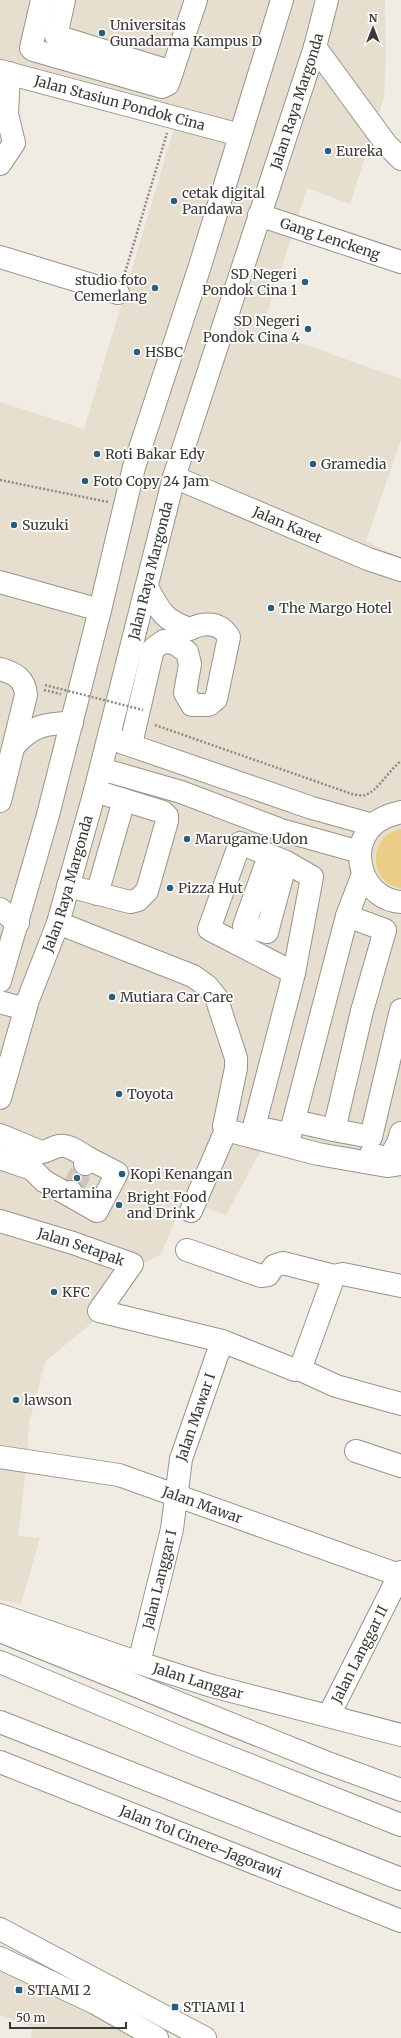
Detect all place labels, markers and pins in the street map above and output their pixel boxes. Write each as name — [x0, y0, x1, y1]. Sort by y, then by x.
place label: Universitas Gunadarma Kampus D — [110, 16, 263, 50]
marker: Universitas Gunadarma Kampus D — [97, 28, 107, 38]
place label: Eureka — [336, 142, 384, 160]
marker: Eureka — [323, 146, 333, 156]
place label: cetak digital Pandawa — [182, 184, 266, 218]
marker: cetak digital Pandawa — [169, 196, 179, 206]
place label: SD Negeri Pondok Cina 1 — [202, 265, 297, 299]
place label: studio foto Cemerlang — [74, 271, 148, 305]
marker: SD Negeri Pondok Cina 1 — [300, 277, 310, 287]
marker: studio foto Cemerlang — [150, 283, 160, 293]
place label: SD Negeri Pondok Cina 4 — [203, 312, 300, 346]
marker: SD Negeri Pondok Cina 4 — [303, 324, 313, 334]
place label: HSBC — [145, 343, 183, 361]
marker: HSBC — [132, 347, 142, 357]
place label: Roti Bakar Edy — [105, 445, 206, 463]
marker: Roti Bakar Edy — [92, 449, 102, 459]
place label: Gramedia — [321, 455, 387, 473]
marker: Gramedia — [308, 459, 318, 469]
place label: Foto Copy 24 Jam — [93, 472, 209, 490]
marker: Foto Copy 24 Jam — [80, 476, 90, 486]
place label: Suzuki — [22, 516, 69, 534]
marker: Suzuki — [9, 520, 19, 530]
place label: The Margo Hotel — [279, 599, 392, 617]
marker: The Margo Hotel — [266, 603, 276, 613]
place label: Marugame Udon — [195, 830, 308, 848]
marker: Marugame Udon — [182, 834, 192, 844]
place label: Pizza Hut — [178, 879, 243, 897]
marker: Pizza Hut — [165, 883, 175, 893]
place label: Mutiara Car Care — [120, 988, 233, 1006]
marker: Mutiara Car Care — [107, 992, 117, 1002]
place label: Toyota — [127, 1085, 174, 1103]
marker: Toyota — [114, 1089, 124, 1099]
place label: Kopi Kenangan — [130, 1165, 233, 1183]
marker: Kopi Kenangan — [117, 1169, 127, 1179]
marker: Pertamina — [72, 1173, 82, 1183]
place label: Pertamina — [42, 1184, 113, 1202]
place label: Bright Food and Drink — [127, 1188, 207, 1222]
marker: Bright Food and Drink — [114, 1200, 124, 1210]
place label: KFC — [62, 1283, 90, 1301]
marker: KFC — [49, 1287, 59, 1297]
place label: lawson — [24, 1391, 72, 1409]
marker: lawson — [11, 1395, 21, 1405]
place label: STIAMI 2 — [27, 1981, 91, 1999]
marker: STIAMI 2 — [14, 1985, 24, 1995]
place label: STIAMI 1 — [183, 1998, 245, 2016]
marker: STIAMI 1 — [170, 2002, 180, 2012]

